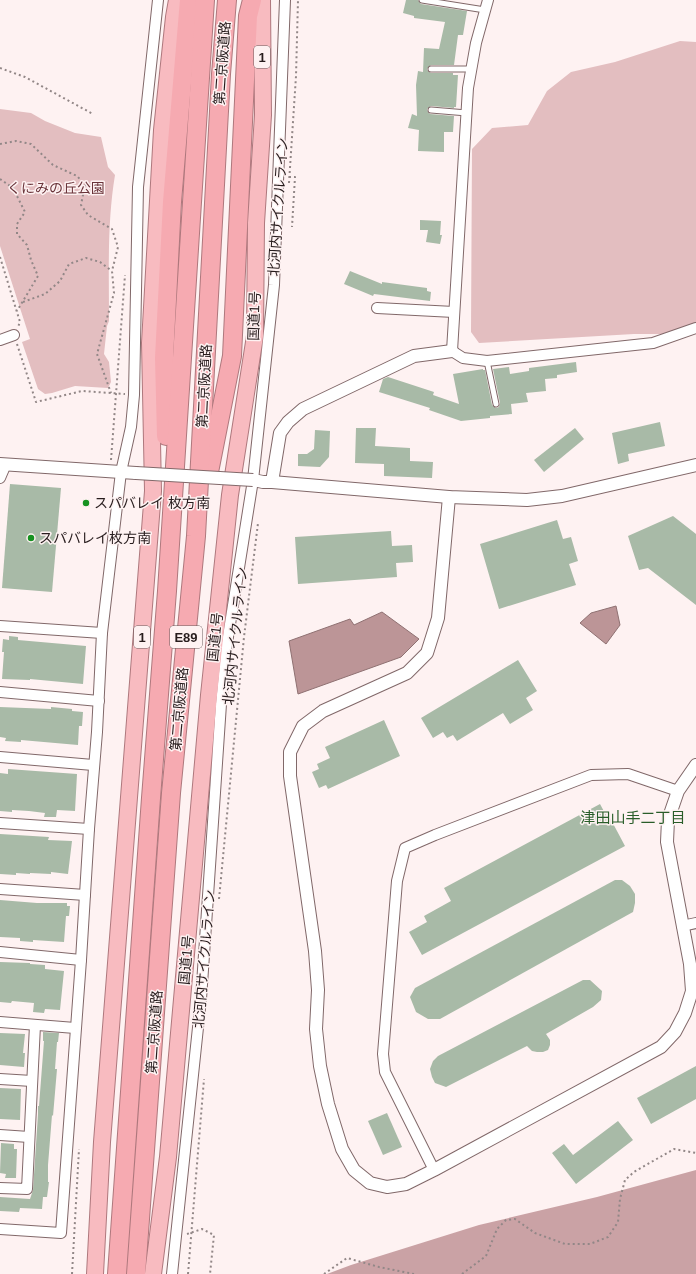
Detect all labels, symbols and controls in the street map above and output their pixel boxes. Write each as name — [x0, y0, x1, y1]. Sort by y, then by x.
street label: 第二京阪道路 — [211, 21, 233, 105]
road number: 1 — [254, 46, 270, 68]
street label: 北河内サイクルライン — [265, 137, 291, 277]
park label: くにみの丘公園 — [7, 180, 105, 196]
street label: 国道1号 — [245, 291, 263, 341]
street label: 第二京阪道路 — [194, 344, 214, 428]
place label: スパバレイ 枚方南 — [94, 495, 210, 511]
marker: スパバレイ 枚方南 — [81, 498, 91, 508]
place label: スパバレイ枚方南 — [39, 530, 151, 546]
marker: スパバレイ枚方南 — [26, 533, 36, 543]
street label: 北河内サイクルライン — [220, 566, 250, 706]
street label: 国道1号 — [204, 611, 226, 663]
road number: 1 — [134, 626, 150, 648]
road number: E89 — [170, 626, 202, 648]
street label: 第二京阪道路 — [167, 666, 191, 752]
district label: 津田山手二丁目 — [580, 809, 686, 826]
street label: 北河内サイクルライン — [190, 889, 218, 1029]
street label: 国道1号 — [176, 934, 196, 986]
street label: 第二京阪道路 — [143, 990, 165, 1074]

